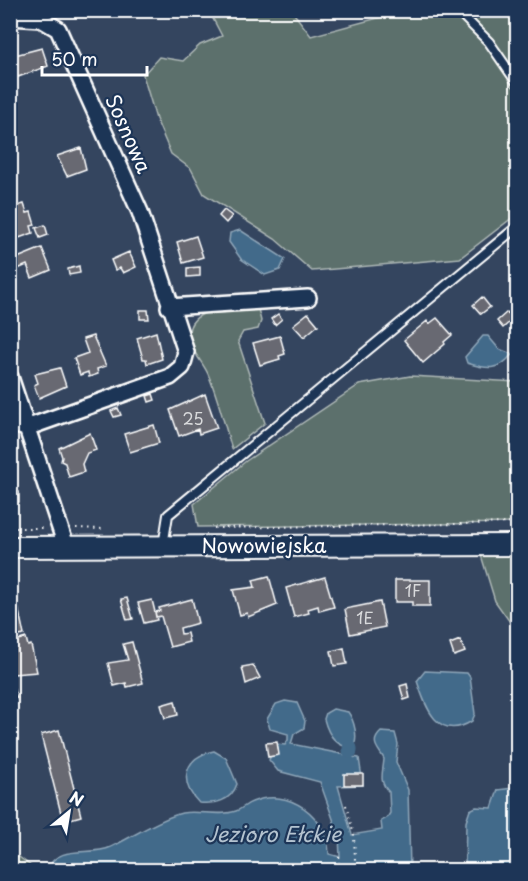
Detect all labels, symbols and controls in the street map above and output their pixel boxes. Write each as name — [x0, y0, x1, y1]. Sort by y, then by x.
scale bar — [42, 39, 147, 77]
text: 50 m — [51, 45, 98, 72]
street label: Sosnowa — [98, 89, 160, 178]
house number: 25 — [182, 406, 204, 430]
street label: Nowowiejska — [201, 530, 327, 560]
house number: 1F — [405, 578, 421, 602]
house number: 1E — [356, 605, 374, 629]
north arrow — [39, 782, 99, 842]
text: N — [66, 785, 88, 812]
water label: Jezioro Ełckie — [205, 817, 343, 849]

